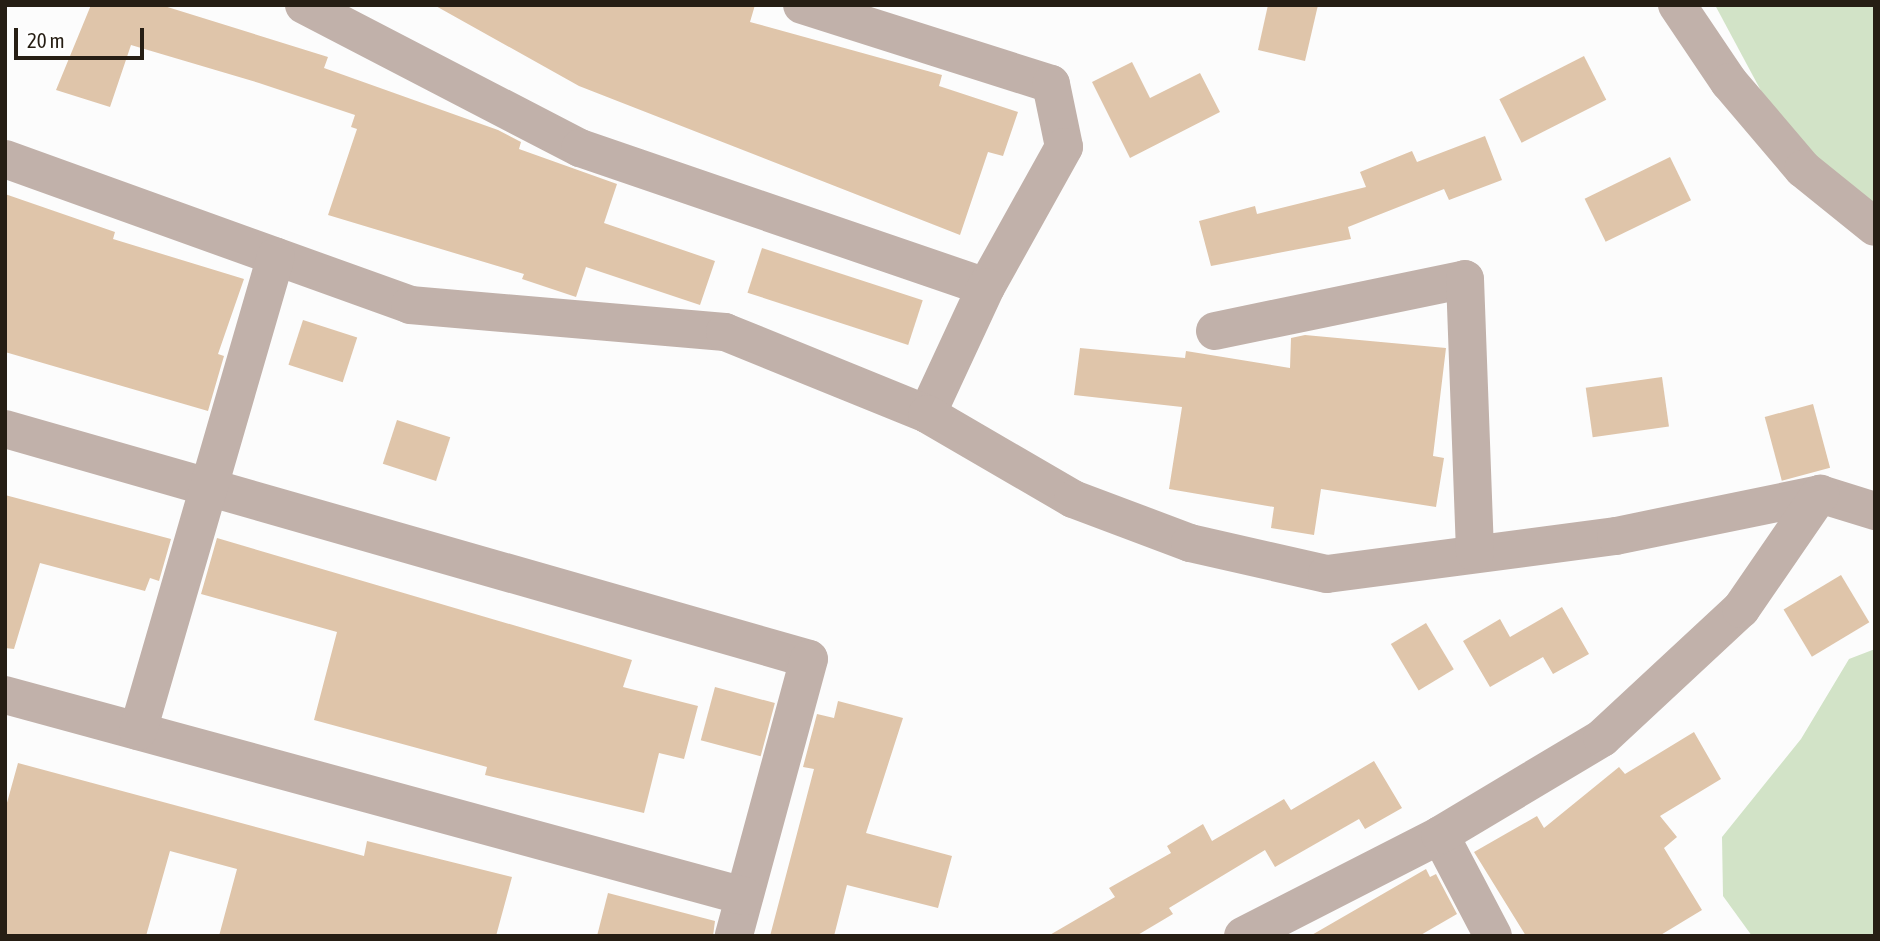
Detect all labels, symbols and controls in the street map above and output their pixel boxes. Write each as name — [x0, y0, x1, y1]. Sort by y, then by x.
scale bar — [18, 14, 147, 58]
text: 20 m — [27, 28, 65, 52]

